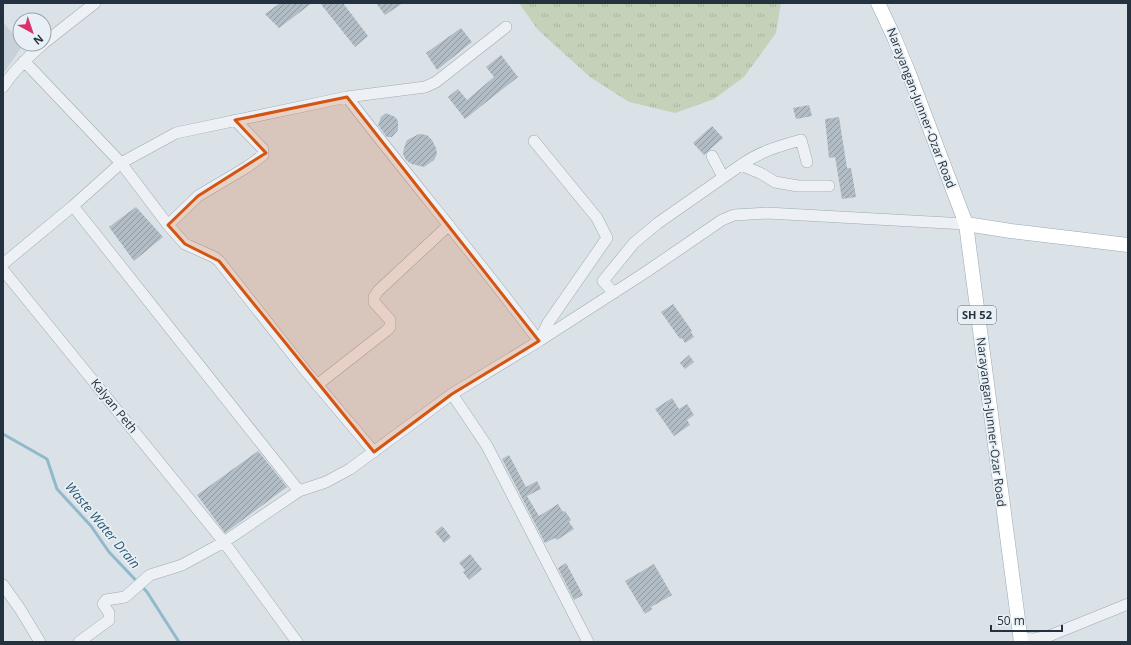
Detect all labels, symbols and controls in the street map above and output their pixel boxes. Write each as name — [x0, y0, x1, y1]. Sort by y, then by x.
north arrow — [12, 12, 52, 52]
street label: Narayangan-Junner-Ozar Road — [883, 25, 960, 191]
text: N — [30, 31, 47, 49]
road number: SH 52 — [958, 306, 996, 324]
street label: Narayangan-Junner-Ozar Road — [973, 336, 1010, 508]
street label: Kalyan Peth — [87, 375, 142, 437]
water label: Waste Water Drain — [61, 478, 145, 572]
scale bar — [991, 607, 1062, 633]
text: 50 m — [997, 612, 1025, 629]

